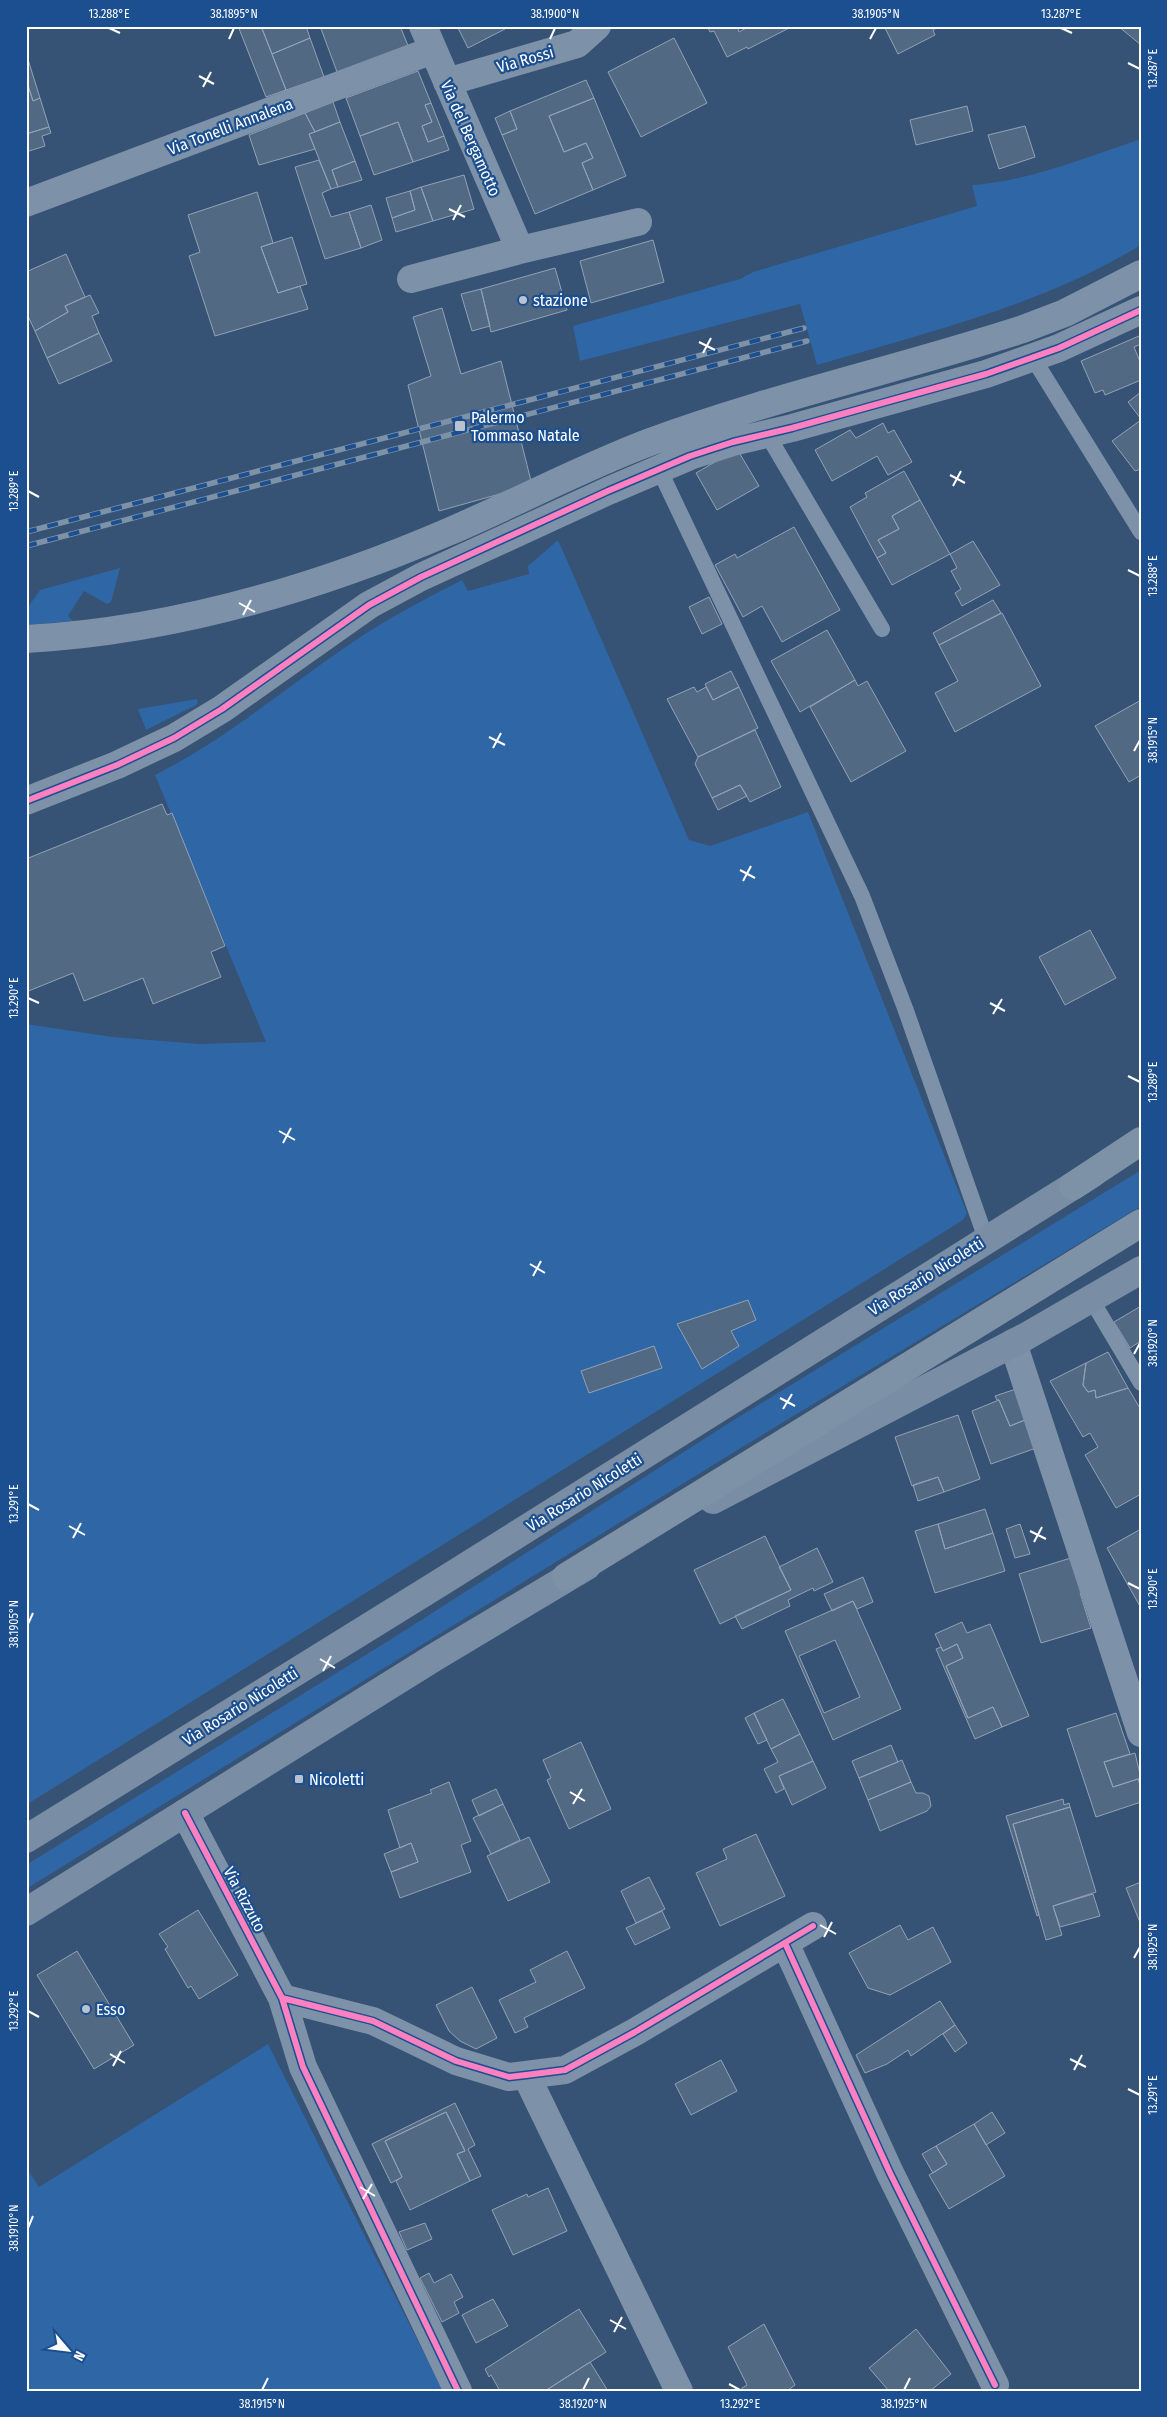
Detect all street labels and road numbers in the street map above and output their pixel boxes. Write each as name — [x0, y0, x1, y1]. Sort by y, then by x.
street label: Via Rossi — [495, 42, 556, 77]
street label: Via del Bergamotto — [437, 77, 505, 199]
street label: Via Tonelli Annalena — [165, 94, 296, 159]
street label: Via Rosario Nicoletti — [865, 1233, 987, 1320]
street label: Via Rosario Nicoletti — [523, 1449, 645, 1536]
street label: Via Rosario Nicoletti — [179, 1663, 301, 1750]
street label: Via Rizzuto — [220, 1864, 270, 1935]

